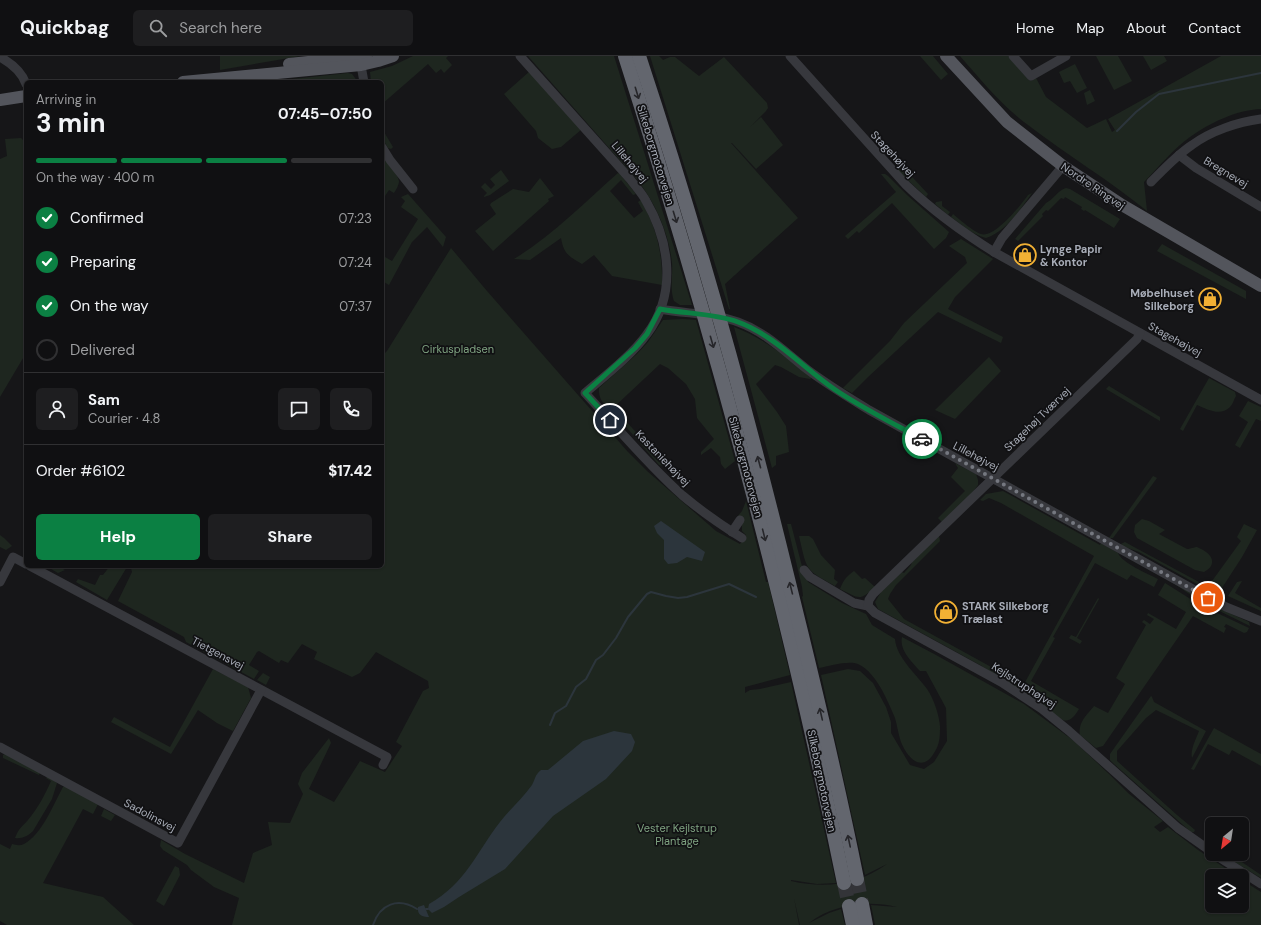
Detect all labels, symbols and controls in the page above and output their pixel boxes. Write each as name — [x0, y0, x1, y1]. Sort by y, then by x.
search box — [133, 10, 413, 46]
text: Quickbag — [20, 15, 109, 40]
icon: search — [147, 17, 169, 39]
text: Search here — [179, 18, 262, 38]
text: Home — [1016, 19, 1054, 37]
text: Map — [1076, 19, 1104, 37]
text: About — [1126, 19, 1166, 37]
text: Contact — [1188, 19, 1241, 37]
one-way arrow — [634, 86, 641, 99]
text: Arriving in — [36, 91, 96, 108]
street label: Silkeborgmotorvejen — [634, 103, 678, 207]
text: 07:45–07:50 — [278, 104, 372, 124]
text: 3 min — [36, 106, 105, 140]
street label: Stagehøjvej — [868, 128, 918, 180]
street label: Lillehøjvej — [609, 138, 651, 186]
street label: Bregnevej — [1201, 153, 1251, 191]
street label: Nordre Ringvej — [1058, 159, 1128, 213]
text: On the way · 400 m — [36, 169, 154, 186]
icon: check — [36, 207, 58, 229]
text: Confirmed — [70, 208, 144, 228]
text: 07:23 — [339, 210, 372, 227]
one-way arrow — [672, 211, 679, 224]
shop icon: Lynge Papir & Kontor — [1012, 242, 1038, 268]
place label: Lynge Papir & Kontor — [1040, 242, 1102, 269]
icon: check — [36, 251, 58, 273]
text: Preparing — [70, 252, 136, 272]
text: 07:24 — [339, 254, 372, 271]
place label: Møbelhuset Silkeborg — [1130, 286, 1194, 313]
shop icon: Møbelhuset Silkeborg — [1197, 286, 1223, 312]
icon: check — [36, 295, 58, 317]
text: On the way — [70, 296, 149, 316]
text: 07:37 — [339, 298, 372, 315]
street label: Stagehøjvej — [1146, 319, 1204, 359]
one-way arrow — [709, 335, 716, 348]
text: Delivered — [70, 340, 135, 360]
park label: Cirkuspladsen — [422, 342, 494, 356]
street label: Stagehøj Tværvej — [1001, 384, 1073, 454]
button: person — [36, 388, 78, 430]
button: chat — [278, 388, 320, 430]
button: phone — [330, 388, 372, 430]
text: Sam — [88, 390, 120, 410]
pin — [593, 403, 627, 437]
icon: home — [599, 409, 621, 431]
text: Courier · 4.8 — [88, 410, 160, 427]
street label: Silkeborgmotorvejen — [726, 415, 766, 519]
courier — [902, 419, 942, 459]
street label: Kastaniehøjvej — [633, 427, 693, 489]
icon: car — [911, 428, 933, 450]
street label: Lillehøjvej — [951, 438, 1001, 474]
one-way arrow — [754, 456, 762, 469]
text: Order #6102 — [36, 461, 125, 481]
text: $17.42 — [328, 461, 372, 481]
button: Help — [36, 514, 200, 560]
button: Share — [208, 514, 372, 560]
one-way arrow — [761, 528, 768, 541]
pin — [1191, 581, 1225, 615]
one-way arrow — [786, 582, 794, 595]
icon: bag — [1197, 587, 1219, 609]
shop icon: STARK Silkeborg Trælast — [933, 599, 959, 625]
place label: STARK Silkeborg Trælast — [962, 599, 1049, 626]
street label: Tietgensvej — [189, 633, 247, 673]
street label: Kejlstruphøjvej — [989, 659, 1059, 711]
one-way arrow — [817, 708, 824, 721]
street label: Silkeborgmotorvejen — [804, 729, 840, 833]
street label: Sadolinsvej — [122, 795, 178, 835]
north arrow — [1205, 817, 1249, 861]
map controls — [1205, 817, 1249, 913]
park label: Vester Kejlstrup Plantage — [637, 821, 717, 848]
one-way arrow — [845, 835, 853, 848]
button: layers — [1205, 869, 1249, 913]

